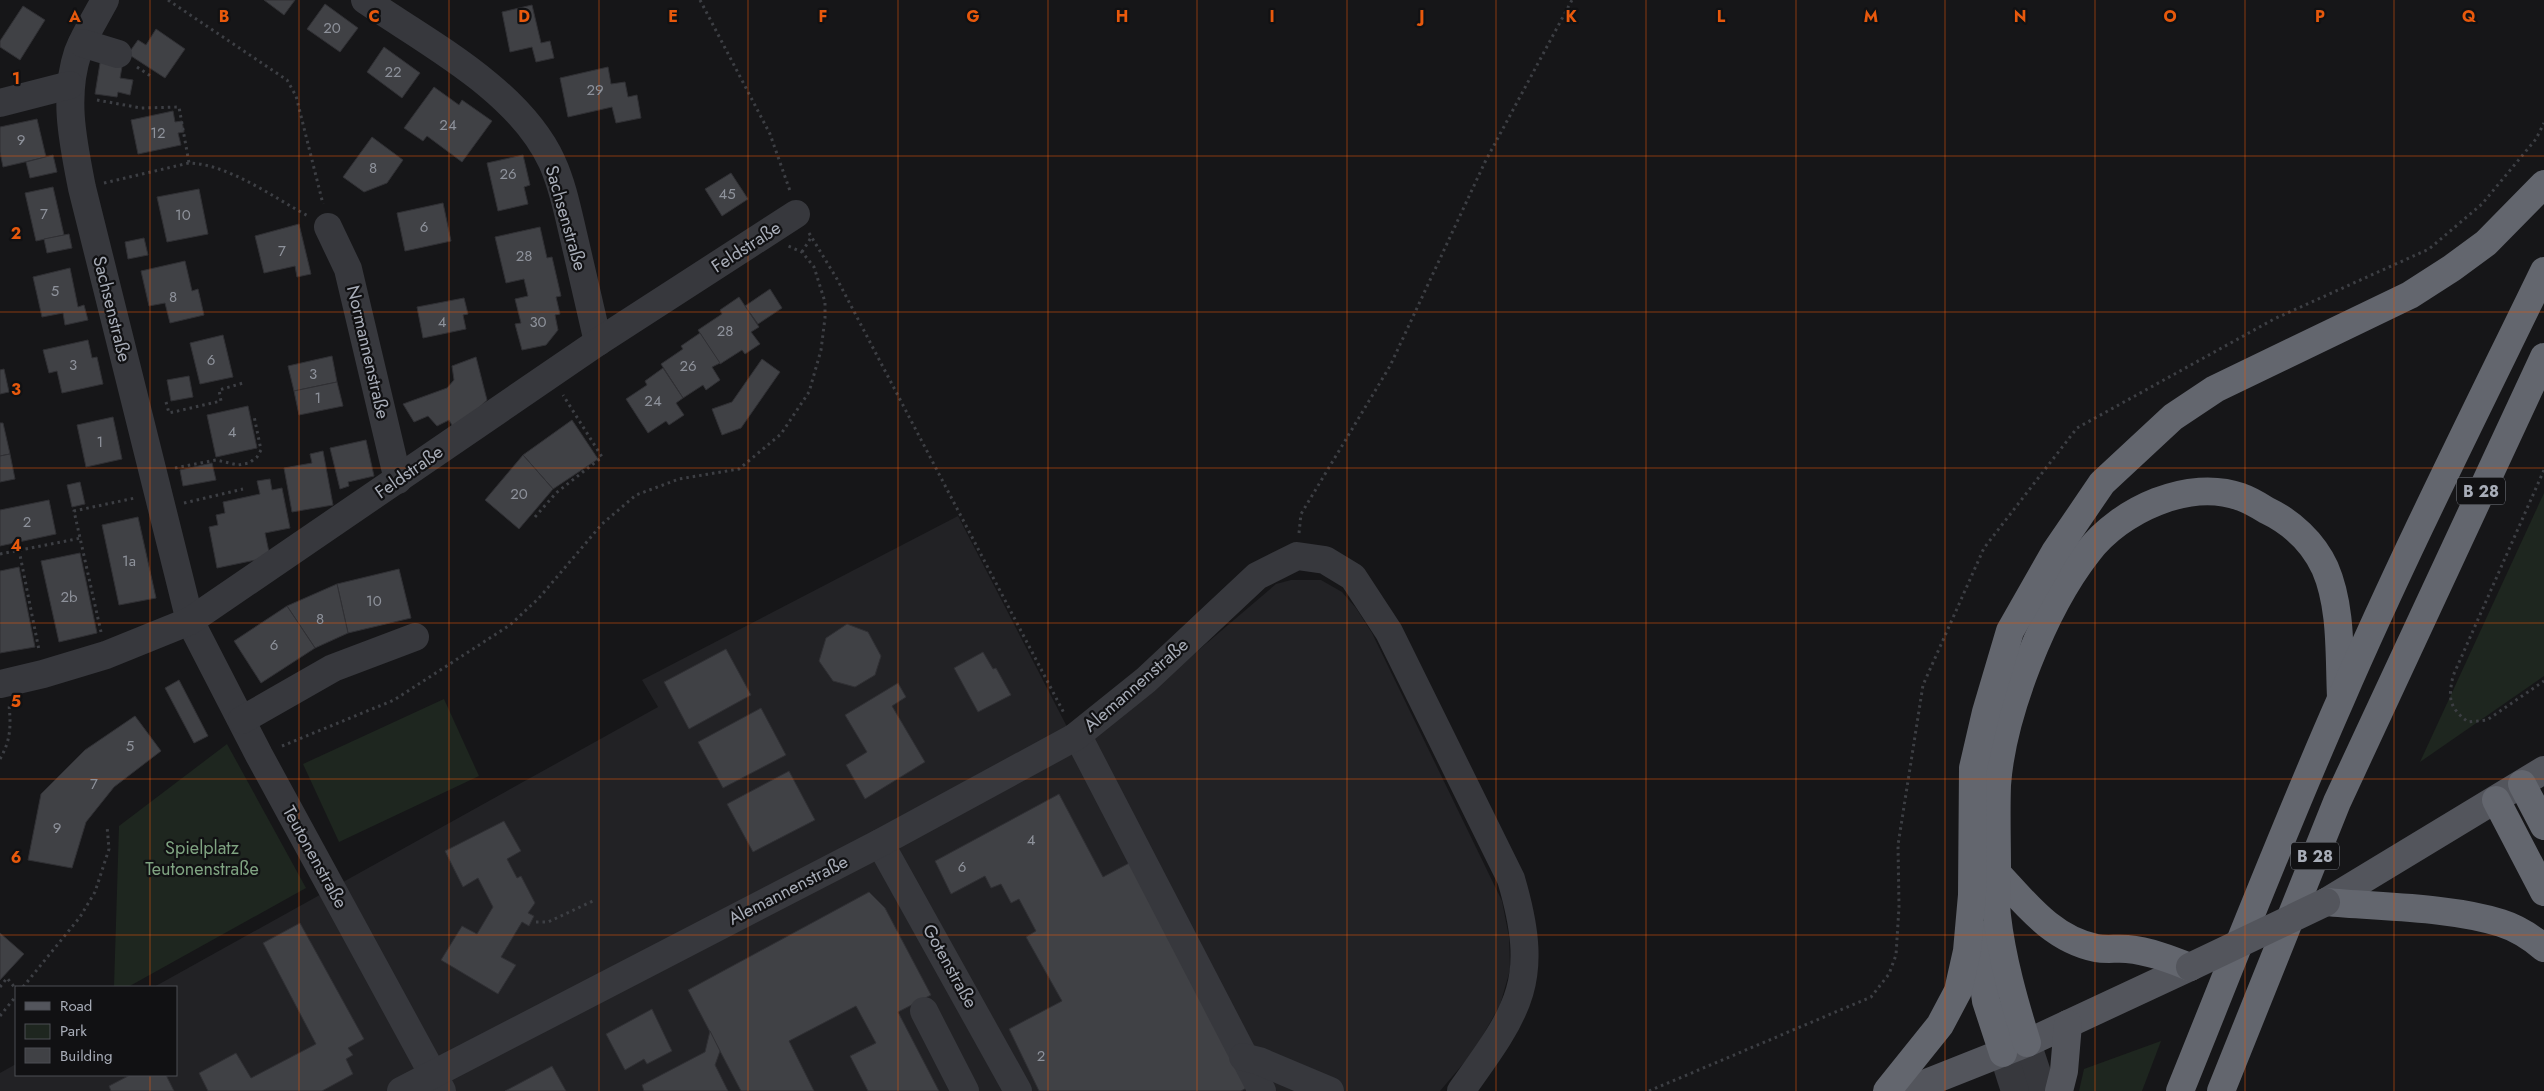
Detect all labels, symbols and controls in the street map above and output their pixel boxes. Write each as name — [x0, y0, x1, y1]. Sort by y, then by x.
text: A — [68, 5, 81, 28]
text: B — [219, 5, 229, 28]
text: C — [368, 5, 380, 28]
text: D — [518, 5, 530, 28]
text: E — [668, 5, 678, 28]
text: F — [819, 5, 827, 28]
text: G — [966, 5, 980, 28]
text: H — [1116, 5, 1128, 28]
text: I — [1269, 5, 1275, 28]
text: J — [1416, 5, 1425, 28]
text: K — [1565, 5, 1577, 28]
text: L — [1717, 5, 1726, 28]
text: M — [1864, 5, 1878, 28]
text: N — [2014, 5, 2026, 28]
text: O — [2163, 5, 2177, 28]
text: P — [2315, 5, 2325, 28]
text: Q — [2462, 5, 2476, 28]
house number: 20 — [323, 17, 341, 39]
house number: 22 — [384, 61, 402, 83]
text: 1 — [12, 67, 20, 90]
house number: 29 — [586, 79, 604, 101]
house number: 24 — [439, 114, 457, 136]
house number: 12 — [150, 122, 166, 144]
house number: 9 — [17, 129, 25, 151]
house number: 8 — [369, 157, 377, 179]
street label: Sachsenstraße — [539, 162, 593, 274]
house number: 26 — [499, 163, 517, 185]
house number: 45 — [718, 183, 736, 205]
house number: 7 — [40, 203, 48, 225]
house number: 10 — [175, 204, 191, 226]
street label: Feldstraße — [706, 215, 786, 279]
house number: 6 — [420, 216, 428, 238]
text: 2 — [11, 222, 21, 245]
house number: 7 — [278, 240, 286, 262]
house number: 28 — [516, 245, 532, 267]
street label: Sachsenstraße — [86, 253, 138, 365]
house number: 5 — [51, 280, 59, 302]
street label: Normannenstraße — [340, 283, 396, 421]
house number: 8 — [169, 286, 177, 308]
house number: 4 — [438, 311, 447, 333]
house number: 30 — [529, 311, 547, 333]
house number: 28 — [717, 320, 733, 342]
house number: 6 — [207, 349, 215, 371]
house number: 3 — [69, 354, 77, 376]
house number: 26 — [679, 355, 697, 377]
house number: 3 — [309, 363, 317, 385]
text: 3 — [11, 378, 21, 401]
house number: 1 — [315, 387, 321, 409]
house number: 24 — [644, 390, 662, 412]
house number: 4 — [228, 421, 237, 443]
house number: 1 — [97, 431, 103, 453]
street label: Feldstraße — [370, 439, 448, 505]
road number: B 28 — [2457, 478, 2505, 504]
house number: 20 — [510, 483, 528, 505]
house number: 2 — [23, 511, 31, 533]
text: 4 — [10, 534, 22, 557]
house number: 1a — [122, 550, 136, 572]
house number: 2b — [60, 586, 78, 608]
house number: 10 — [366, 590, 382, 612]
house number: 8 — [316, 608, 324, 630]
street label: Alemannenstraße — [1078, 632, 1194, 738]
house number: 6 — [270, 634, 278, 656]
text: 5 — [11, 690, 21, 713]
house number: 5 — [126, 735, 134, 757]
house number: 7 — [90, 773, 98, 795]
street label: Teutonenstraße — [276, 801, 354, 913]
house number: 9 — [53, 817, 61, 839]
house number: 4 — [1027, 829, 1036, 851]
park label: Spielplatz Teutonenstraße — [145, 835, 259, 882]
road number: B 28 — [2291, 842, 2339, 869]
text: 6 — [11, 846, 21, 869]
street label: Alemannenstraße — [724, 849, 852, 931]
house number: 6 — [958, 856, 966, 878]
street label: Gotenstraße — [916, 919, 984, 1013]
legend — [15, 986, 178, 1076]
text: Road — [60, 995, 92, 1017]
text: Park — [60, 1020, 87, 1042]
text: Building — [60, 1045, 112, 1067]
house number: 2 — [1037, 1045, 1045, 1067]

